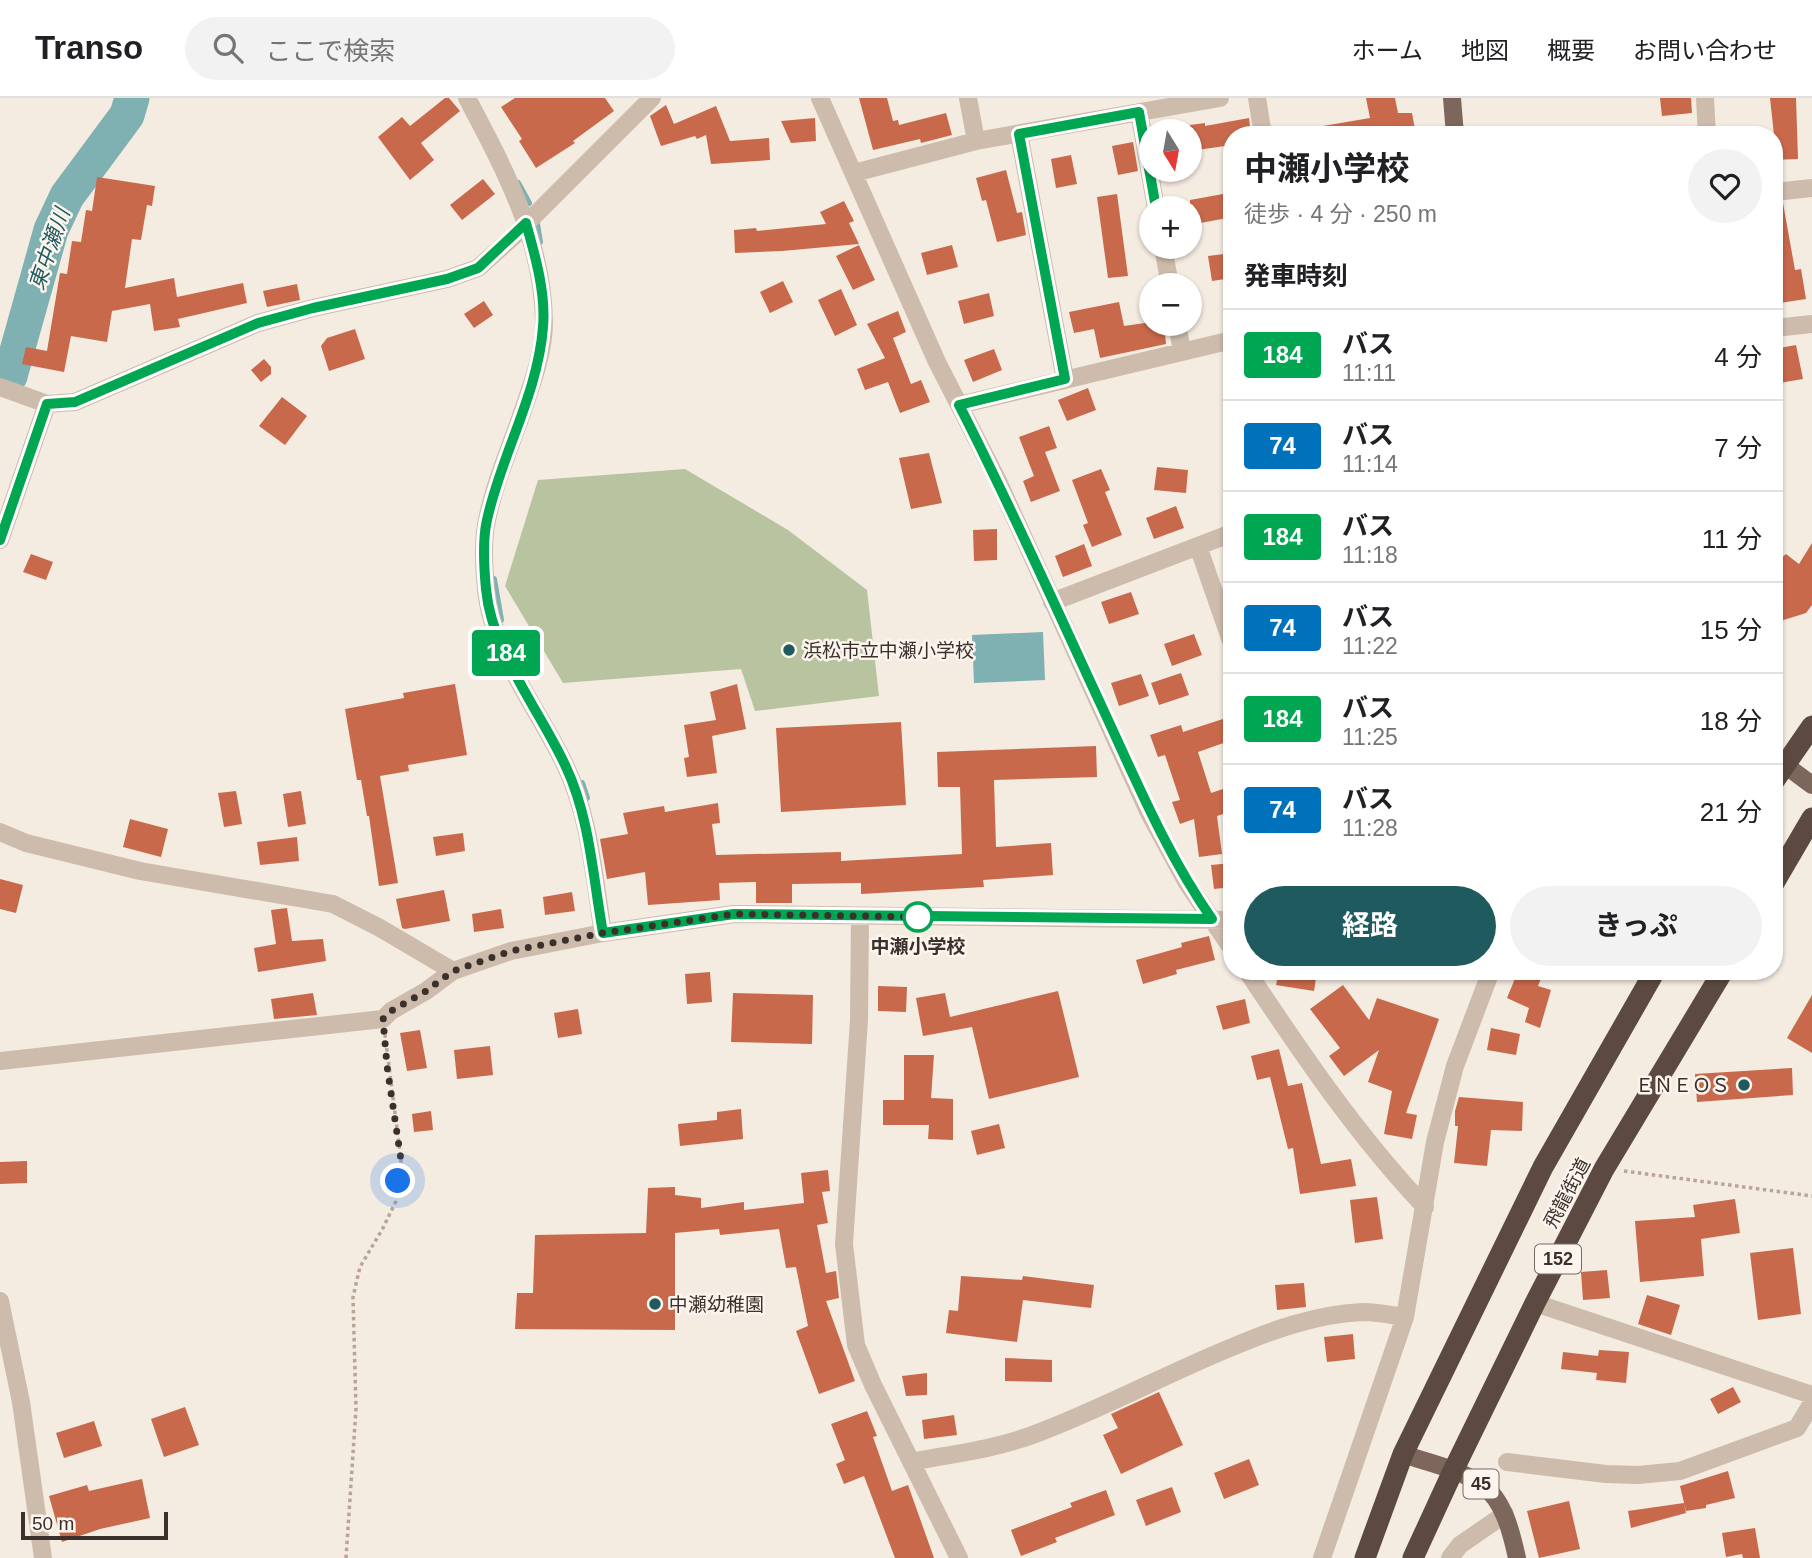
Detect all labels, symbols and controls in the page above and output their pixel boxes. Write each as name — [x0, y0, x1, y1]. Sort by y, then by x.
search box — [185, 17, 675, 80]
text: Transo — [35, 29, 143, 66]
icon: search — [209, 29, 247, 67]
text: ここで検索 — [265, 36, 395, 66]
text: ホーム — [1352, 37, 1423, 64]
text: 地図 — [1461, 37, 1509, 64]
text: 概要 — [1547, 37, 1595, 64]
text: お問い合わせ — [1633, 37, 1777, 64]
north arrow — [1139, 119, 1202, 182]
map controls — [1139, 119, 1202, 336]
button: heart — [1688, 149, 1762, 223]
text: 中瀬小学校 — [1244, 150, 1409, 187]
button: + — [1139, 196, 1202, 259]
text: 徒歩 · 4 分 · 250 m — [1244, 201, 1437, 227]
water label: 東中瀬川 — [24, 204, 74, 292]
text: 発車時刻 — [1244, 261, 1348, 291]
button: − — [1139, 273, 1202, 336]
text: バス — [1342, 329, 1394, 359]
text: 184 — [1262, 341, 1303, 368]
text: 4 分 — [1714, 342, 1762, 372]
text: 11:11 — [1342, 360, 1396, 386]
text: バス — [1342, 420, 1394, 450]
text: 74 — [1269, 432, 1296, 459]
text: 7 分 — [1714, 433, 1762, 463]
text: 11:14 — [1342, 451, 1398, 477]
text: バス — [1342, 511, 1394, 541]
text: 184 — [1262, 523, 1303, 550]
text: 11 分 — [1702, 524, 1762, 554]
text: 11:18 — [1342, 542, 1398, 568]
text: バス — [1342, 602, 1394, 632]
text: 74 — [1269, 614, 1296, 641]
text: 15 分 — [1700, 615, 1762, 645]
line badge: 184 — [466, 630, 546, 676]
text: 11:22 — [1342, 633, 1398, 659]
text: 184 — [486, 639, 526, 666]
place label: 浜松市立中瀬小学校 — [803, 640, 974, 661]
marker: 浜松市立中瀬小学校 — [781, 642, 797, 658]
text: バス — [1342, 693, 1394, 723]
text: 184 — [1262, 705, 1303, 732]
text: 18 分 — [1700, 706, 1762, 736]
text: 11:25 — [1342, 724, 1398, 750]
text: バス — [1342, 784, 1394, 814]
text: 74 — [1269, 796, 1296, 823]
text: 21 分 — [1700, 797, 1762, 827]
text: 11:28 — [1342, 815, 1398, 841]
button: 経路 — [1244, 886, 1496, 966]
button: きっぷ — [1510, 886, 1762, 966]
marker: 中瀬小学校 — [903, 902, 933, 932]
place label: 中瀬小学校 — [870, 936, 966, 957]
place label: ＥＮＥＯＳ — [1635, 1075, 1730, 1096]
marker: ＥＮＥＯＳ — [1736, 1077, 1752, 1093]
street label: 飛龍街道 — [1540, 1155, 1594, 1231]
your location — [380, 1163, 415, 1198]
road number: 152 — [1535, 1244, 1581, 1274]
place label: 中瀬幼稚園 — [669, 1294, 764, 1315]
marker: 中瀬幼稚園 — [647, 1296, 663, 1312]
road number: 45 — [1464, 1470, 1498, 1498]
scale bar — [21, 1509, 168, 1541]
text: 50 m — [32, 1513, 74, 1534]

